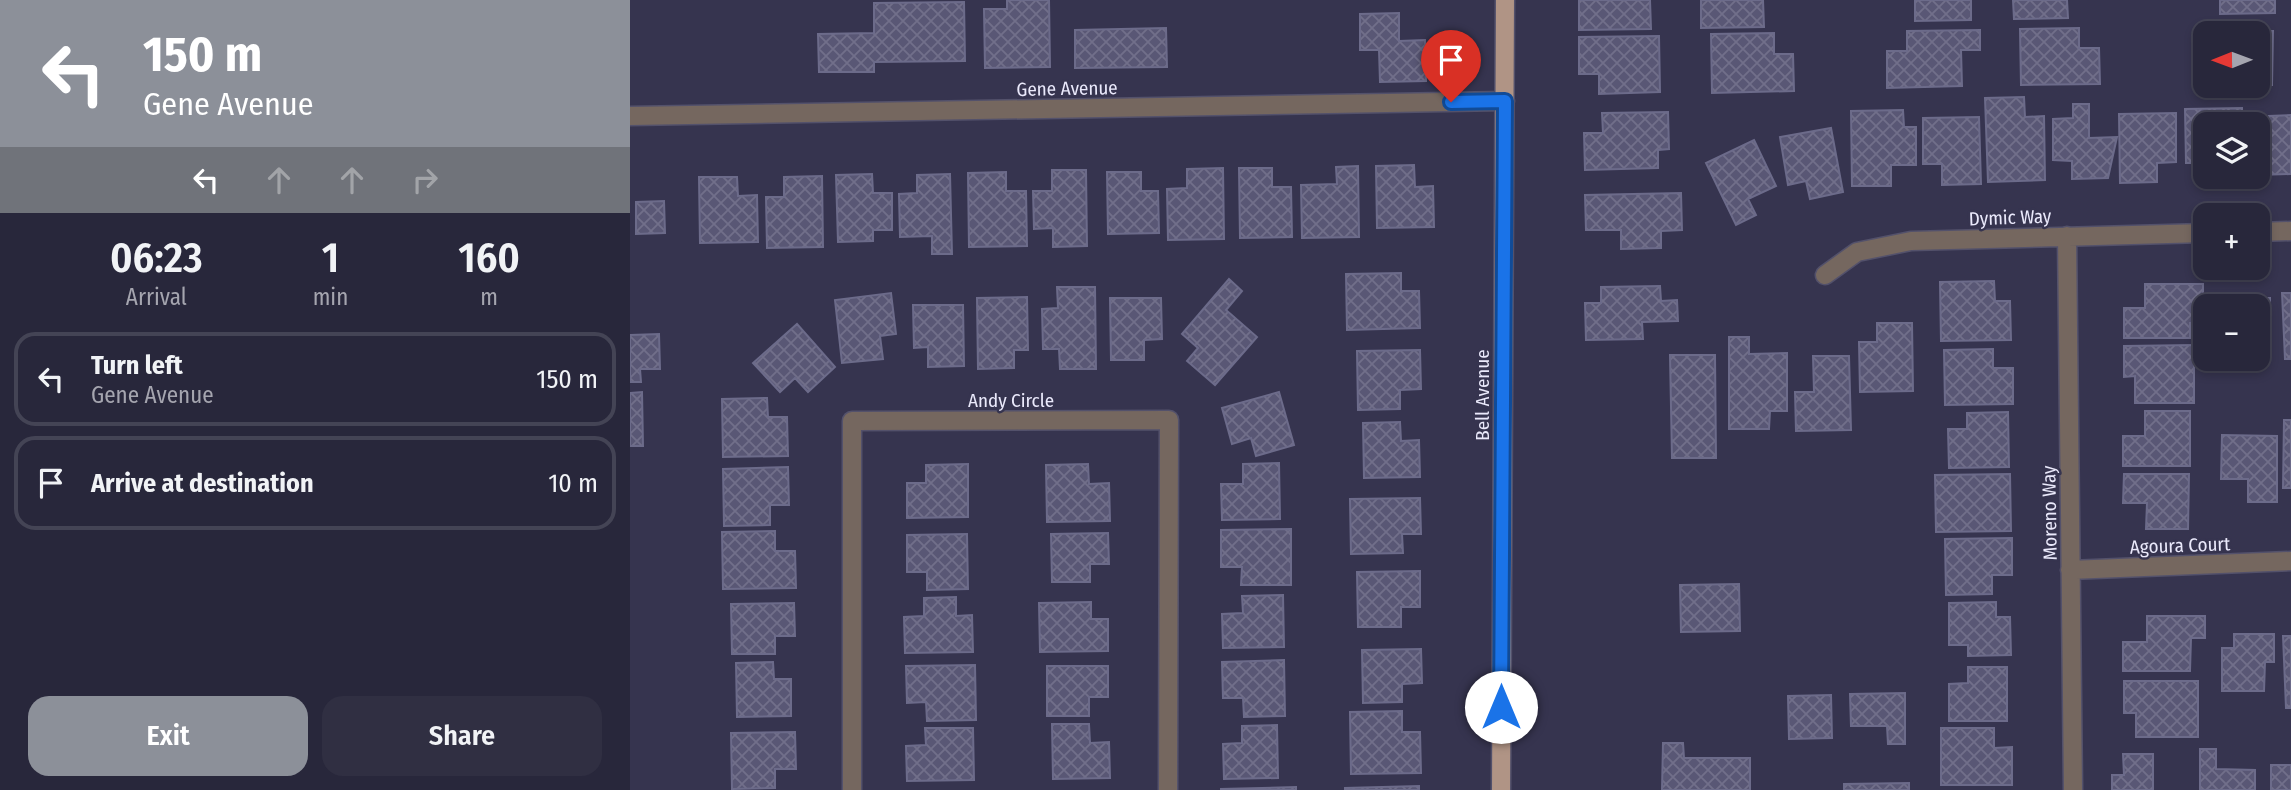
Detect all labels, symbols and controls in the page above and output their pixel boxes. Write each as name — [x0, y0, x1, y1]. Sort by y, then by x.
north arrow — [2193, 21, 2270, 98]
map controls — [2193, 21, 2270, 371]
text: 150 m — [143, 25, 262, 84]
icon: left — [28, 28, 119, 119]
pin — [1421, 30, 1481, 102]
icon: arrive — [1432, 41, 1470, 79]
street label: Gene Avenue — [1016, 76, 1118, 101]
text: Gene Avenue — [143, 85, 314, 123]
button: layers — [2193, 112, 2270, 189]
icon: left — [187, 161, 225, 199]
icon: ahead — [260, 161, 298, 199]
icon: ahead — [333, 161, 371, 199]
icon: right — [406, 161, 444, 199]
button: + — [2193, 203, 2270, 280]
street label: Dymic Way — [1968, 205, 2052, 230]
text: 06:23 — [110, 233, 203, 283]
text: 1 — [322, 233, 339, 283]
text: 160 — [458, 233, 520, 283]
text: Arrival — [126, 283, 187, 311]
text: min — [313, 283, 348, 311]
text: m — [480, 283, 498, 311]
button: − — [2193, 294, 2270, 371]
street label: Bell Avenue — [1471, 349, 1494, 441]
text: Turn left — [91, 350, 183, 381]
icon: left — [32, 360, 70, 398]
text: 150 m — [536, 364, 598, 395]
text: Gene Avenue — [91, 381, 214, 409]
street label: Andy Circle — [968, 389, 1054, 412]
icon: arrive — [32, 464, 70, 502]
street label: Moreno Way — [2037, 465, 2062, 560]
text: Arrive at destination — [91, 468, 314, 499]
text: 10 m — [548, 468, 598, 499]
street label: Agoura Court — [2129, 532, 2231, 559]
position arrow — [1464, 670, 1538, 744]
button: Exit — [28, 696, 308, 776]
button: Share — [322, 696, 602, 776]

